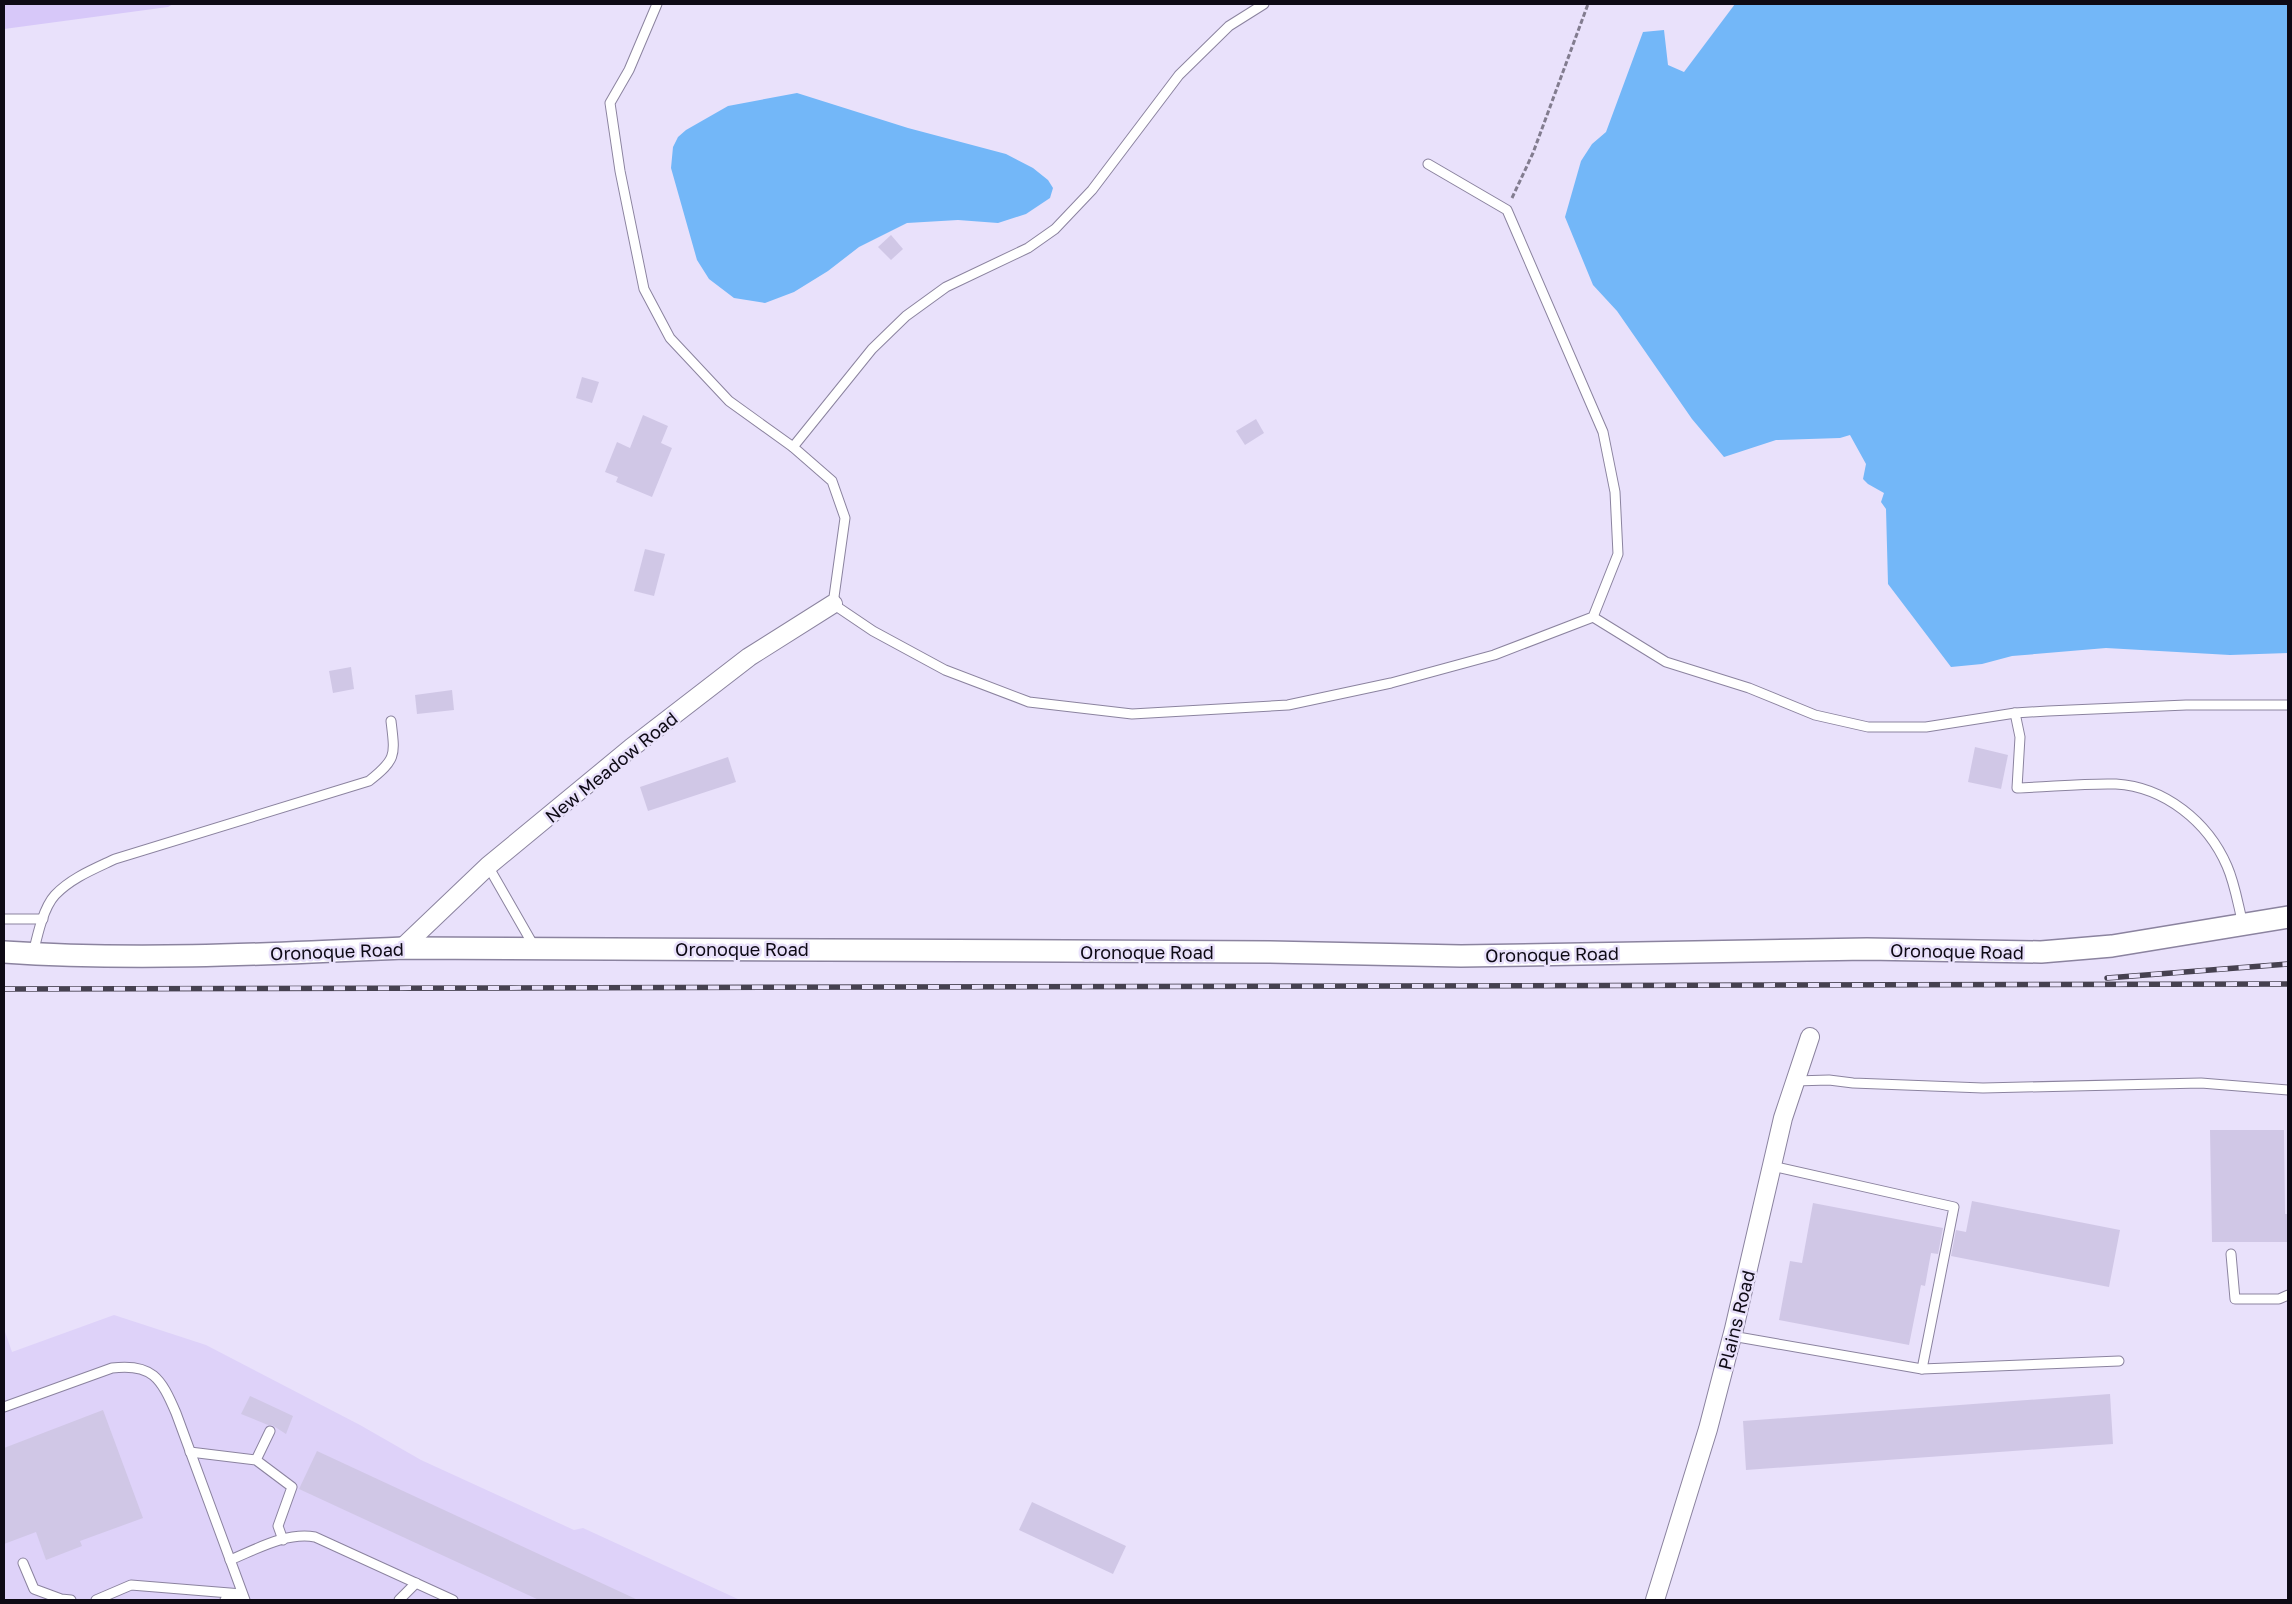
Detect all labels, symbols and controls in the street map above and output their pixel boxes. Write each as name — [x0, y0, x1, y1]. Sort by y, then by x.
street label: New Meadow Road — [540, 707, 682, 827]
street label: Oronoque Road — [270, 938, 404, 964]
street label: Oronoque Road — [675, 938, 809, 960]
street label: Oronoque Road — [1890, 939, 2024, 963]
street label: Oronoque Road — [1080, 941, 1214, 963]
street label: Oronoque Road — [1485, 942, 1619, 966]
street label: Plains Road — [1713, 1268, 1759, 1372]

